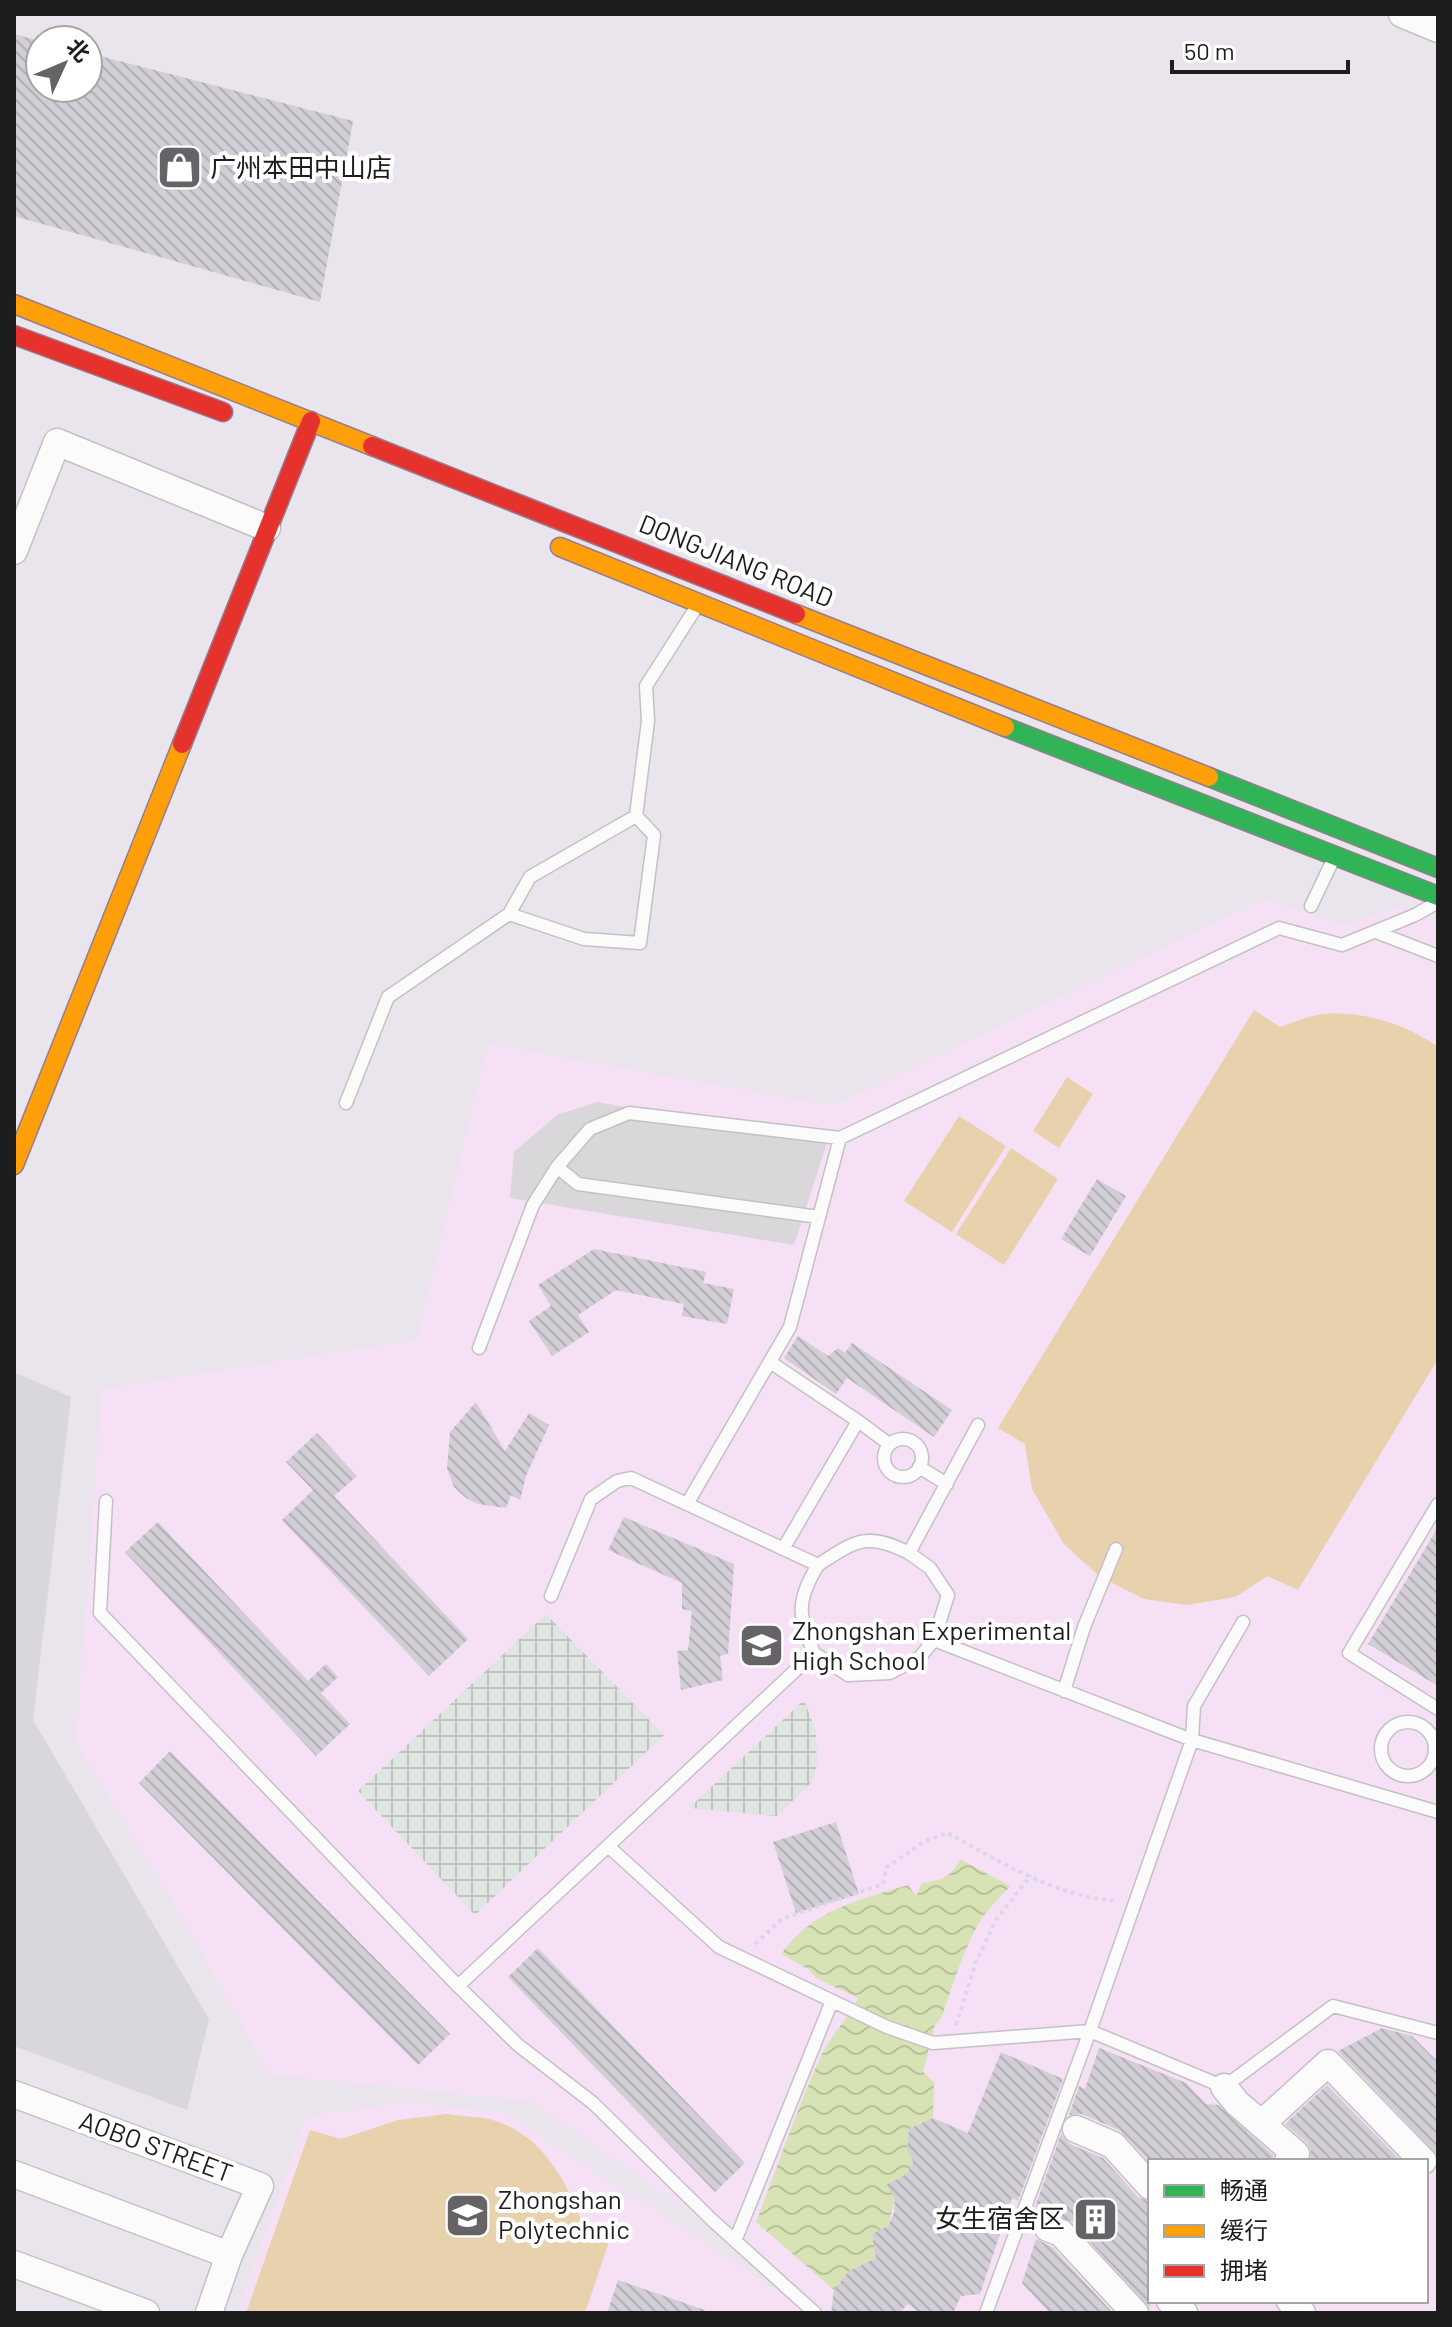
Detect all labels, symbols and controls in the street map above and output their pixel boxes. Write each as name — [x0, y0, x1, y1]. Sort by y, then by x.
north arrow — [24, 24, 104, 104]
scale bar — [1172, 24, 1348, 74]
text: 北 — [62, 32, 96, 66]
text: 50 m — [1184, 36, 1235, 65]
shop icon: 广州本田中山店 — [155, 144, 203, 192]
place label: 广州本田中山店 — [210, 151, 392, 182]
street label: DONGJIANG ROAD — [635, 507, 838, 613]
place label: Zhongshan Experimental High School — [792, 1614, 1071, 1675]
school or university icon: Zhongshan Experimental High School — [737, 1622, 785, 1670]
street label: AOBO STREET — [76, 2104, 237, 2188]
legend — [1148, 2159, 1428, 2303]
text: 畅通 — [1220, 2175, 1268, 2204]
place label: Zhongshan Polytechnic — [498, 2183, 630, 2244]
school or university icon: Zhongshan Polytechnic — [443, 2191, 491, 2239]
building icon: 女生宿舍区 — [1072, 2195, 1120, 2243]
place label: 女生宿舍区 — [935, 2202, 1065, 2233]
text: 缓行 — [1220, 2215, 1268, 2244]
text: 拥堵 — [1220, 2255, 1268, 2284]

